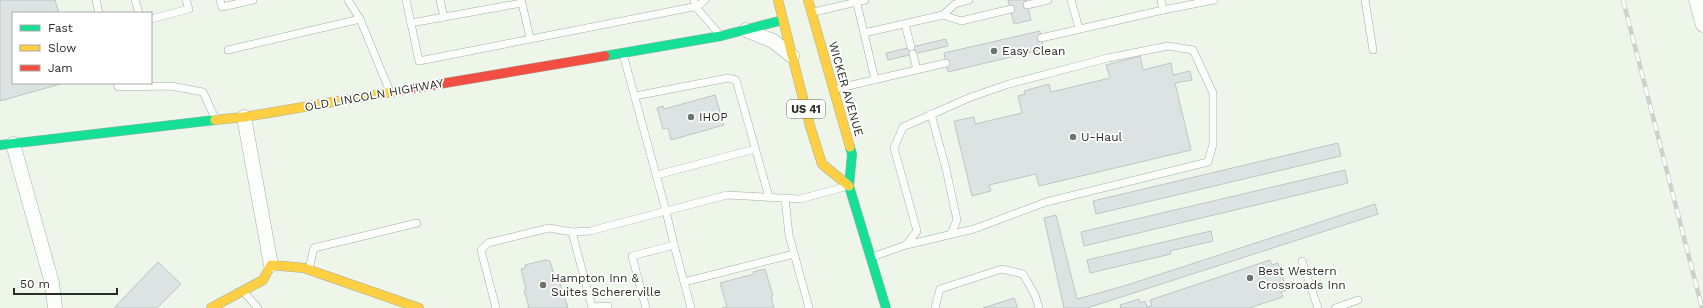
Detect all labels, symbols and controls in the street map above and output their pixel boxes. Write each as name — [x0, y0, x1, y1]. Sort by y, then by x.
legend — [12, 12, 152, 84]
text: Fast — [48, 21, 73, 35]
street label: WICKER AVENUE — [826, 40, 866, 138]
text: Slow — [48, 41, 76, 55]
place label: Easy Clean — [1002, 44, 1065, 58]
marker: Easy Clean — [989, 46, 999, 56]
text: Jam — [48, 61, 73, 75]
street label: OLD LINCOLN HIGHWAY — [304, 76, 445, 114]
road number: US 41 — [787, 100, 825, 118]
place label: IHOP — [699, 110, 728, 124]
marker: IHOP — [686, 112, 696, 122]
place label: U-Haul — [1081, 130, 1123, 144]
marker: U-Haul — [1068, 132, 1078, 142]
place label: Best Western Crossroads Inn — [1258, 264, 1346, 292]
scale bar — [14, 270, 117, 296]
place label: Hampton Inn & Suites Schererville — [551, 271, 661, 299]
marker: Best Western Crossroads Inn — [1245, 273, 1255, 283]
text: 50 m — [20, 277, 50, 291]
marker: Hampton Inn & Suites Schererville — [538, 280, 548, 290]

